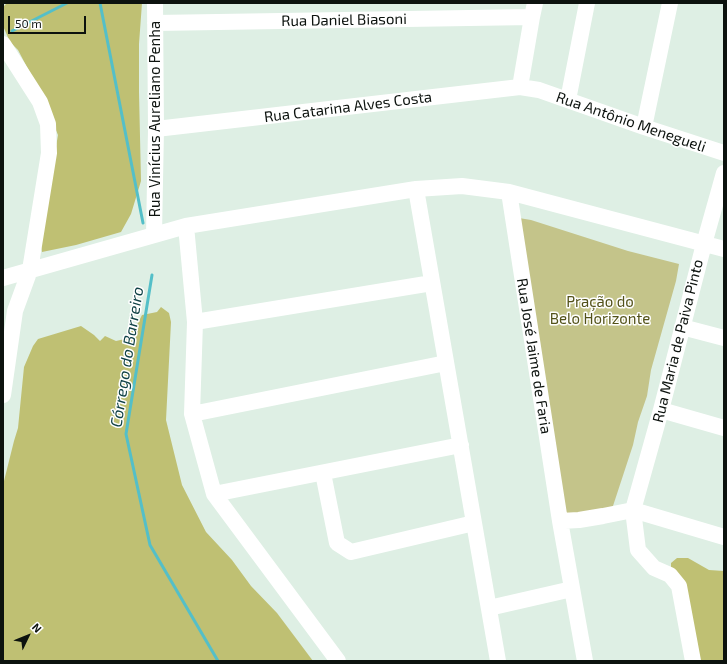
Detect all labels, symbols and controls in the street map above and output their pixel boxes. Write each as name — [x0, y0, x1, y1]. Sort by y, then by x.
scale bar — [10, 8, 88, 34]
street label: Rua Daniel Biasoni — [281, 10, 407, 30]
text: 50 m — [15, 16, 42, 30]
street label: Rua Vinícius Aureliano Penha — [146, 21, 164, 217]
street label: Rua Catarina Alves Costa — [263, 88, 433, 126]
street label: Rua Antônio Menegueli — [554, 88, 708, 156]
street label: Rua Maria de Paiva Pinto — [649, 257, 707, 425]
street label: Rua José Jaime de Faria — [513, 277, 555, 435]
water label: Córrego do Barreiro — [106, 285, 148, 429]
park label: Pração do Belo Horizonte — [550, 293, 650, 328]
north arrow — [8, 616, 48, 656]
text: N — [30, 620, 45, 635]

